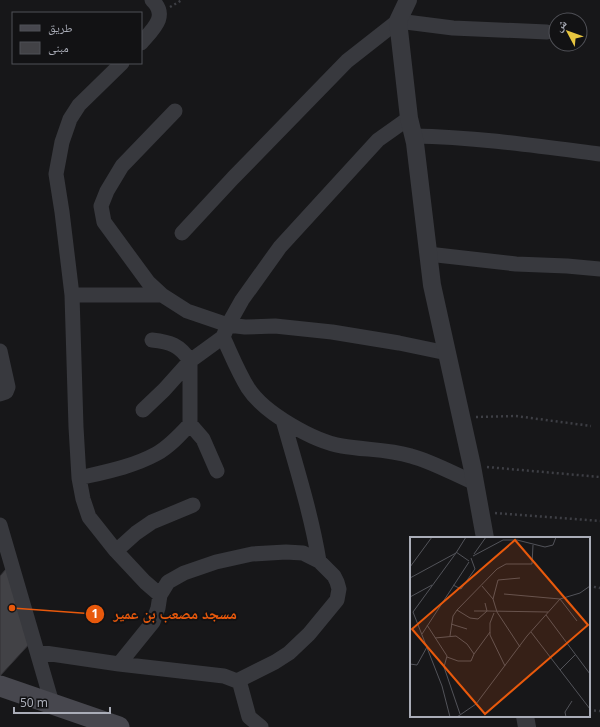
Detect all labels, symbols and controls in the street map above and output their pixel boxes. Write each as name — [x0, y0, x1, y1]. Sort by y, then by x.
legend — [12, 12, 142, 64]
north arrow — [548, 12, 588, 52]
text: ش — [551, 16, 571, 35]
text: طريق — [48, 19, 73, 36]
text: مبنى — [48, 39, 69, 56]
inset map — [410, 537, 590, 717]
callout: مسجد مصعب بن عمير — [85, 601, 245, 628]
text: مسجد مصعب بن عمير — [112, 603, 237, 623]
text: 1 — [92, 605, 98, 622]
scale bar — [14, 689, 110, 715]
text: 50 m — [20, 694, 48, 711]

